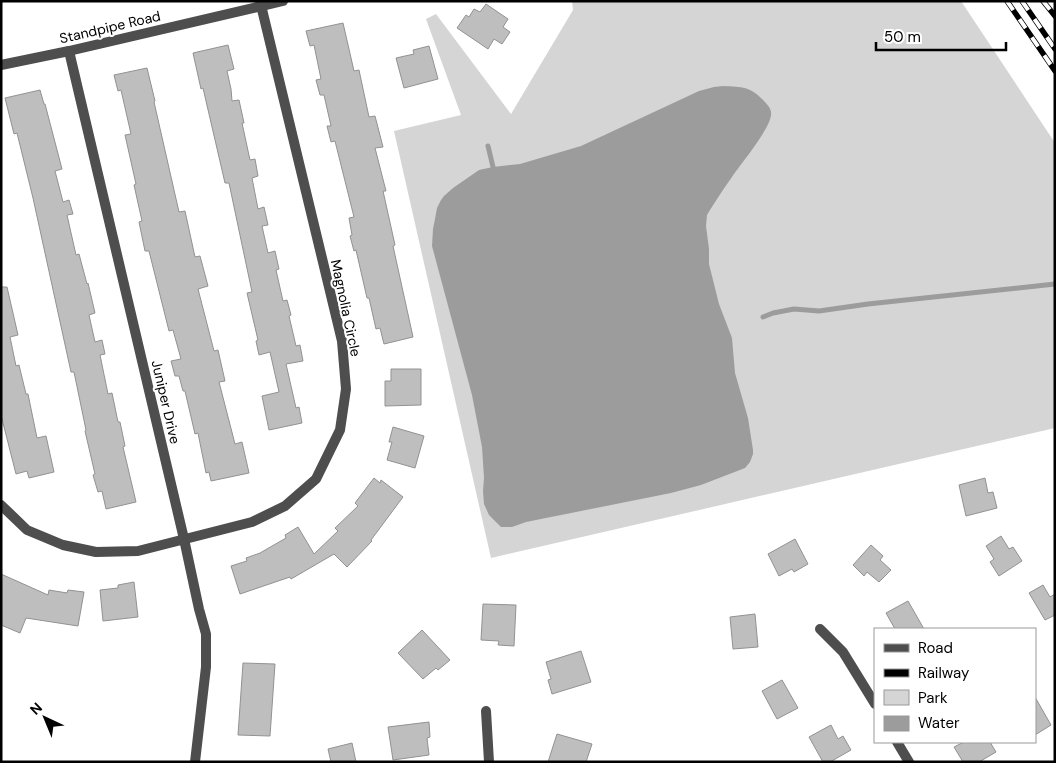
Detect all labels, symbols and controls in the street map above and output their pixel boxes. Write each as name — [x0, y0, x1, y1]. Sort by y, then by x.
street label: Standpipe Road — [58, 7, 162, 47]
scale bar — [876, 20, 1006, 52]
text: 50 m — [884, 27, 921, 47]
street label: Magnolia Circle — [327, 258, 365, 358]
street label: Juniper Drive — [148, 358, 184, 446]
legend — [874, 628, 1036, 743]
text: Road — [918, 638, 953, 658]
text: Railway — [918, 663, 970, 683]
text: Park — [918, 688, 948, 708]
north arrow — [20, 693, 70, 743]
text: N — [26, 699, 46, 719]
text: Water — [918, 713, 960, 733]

